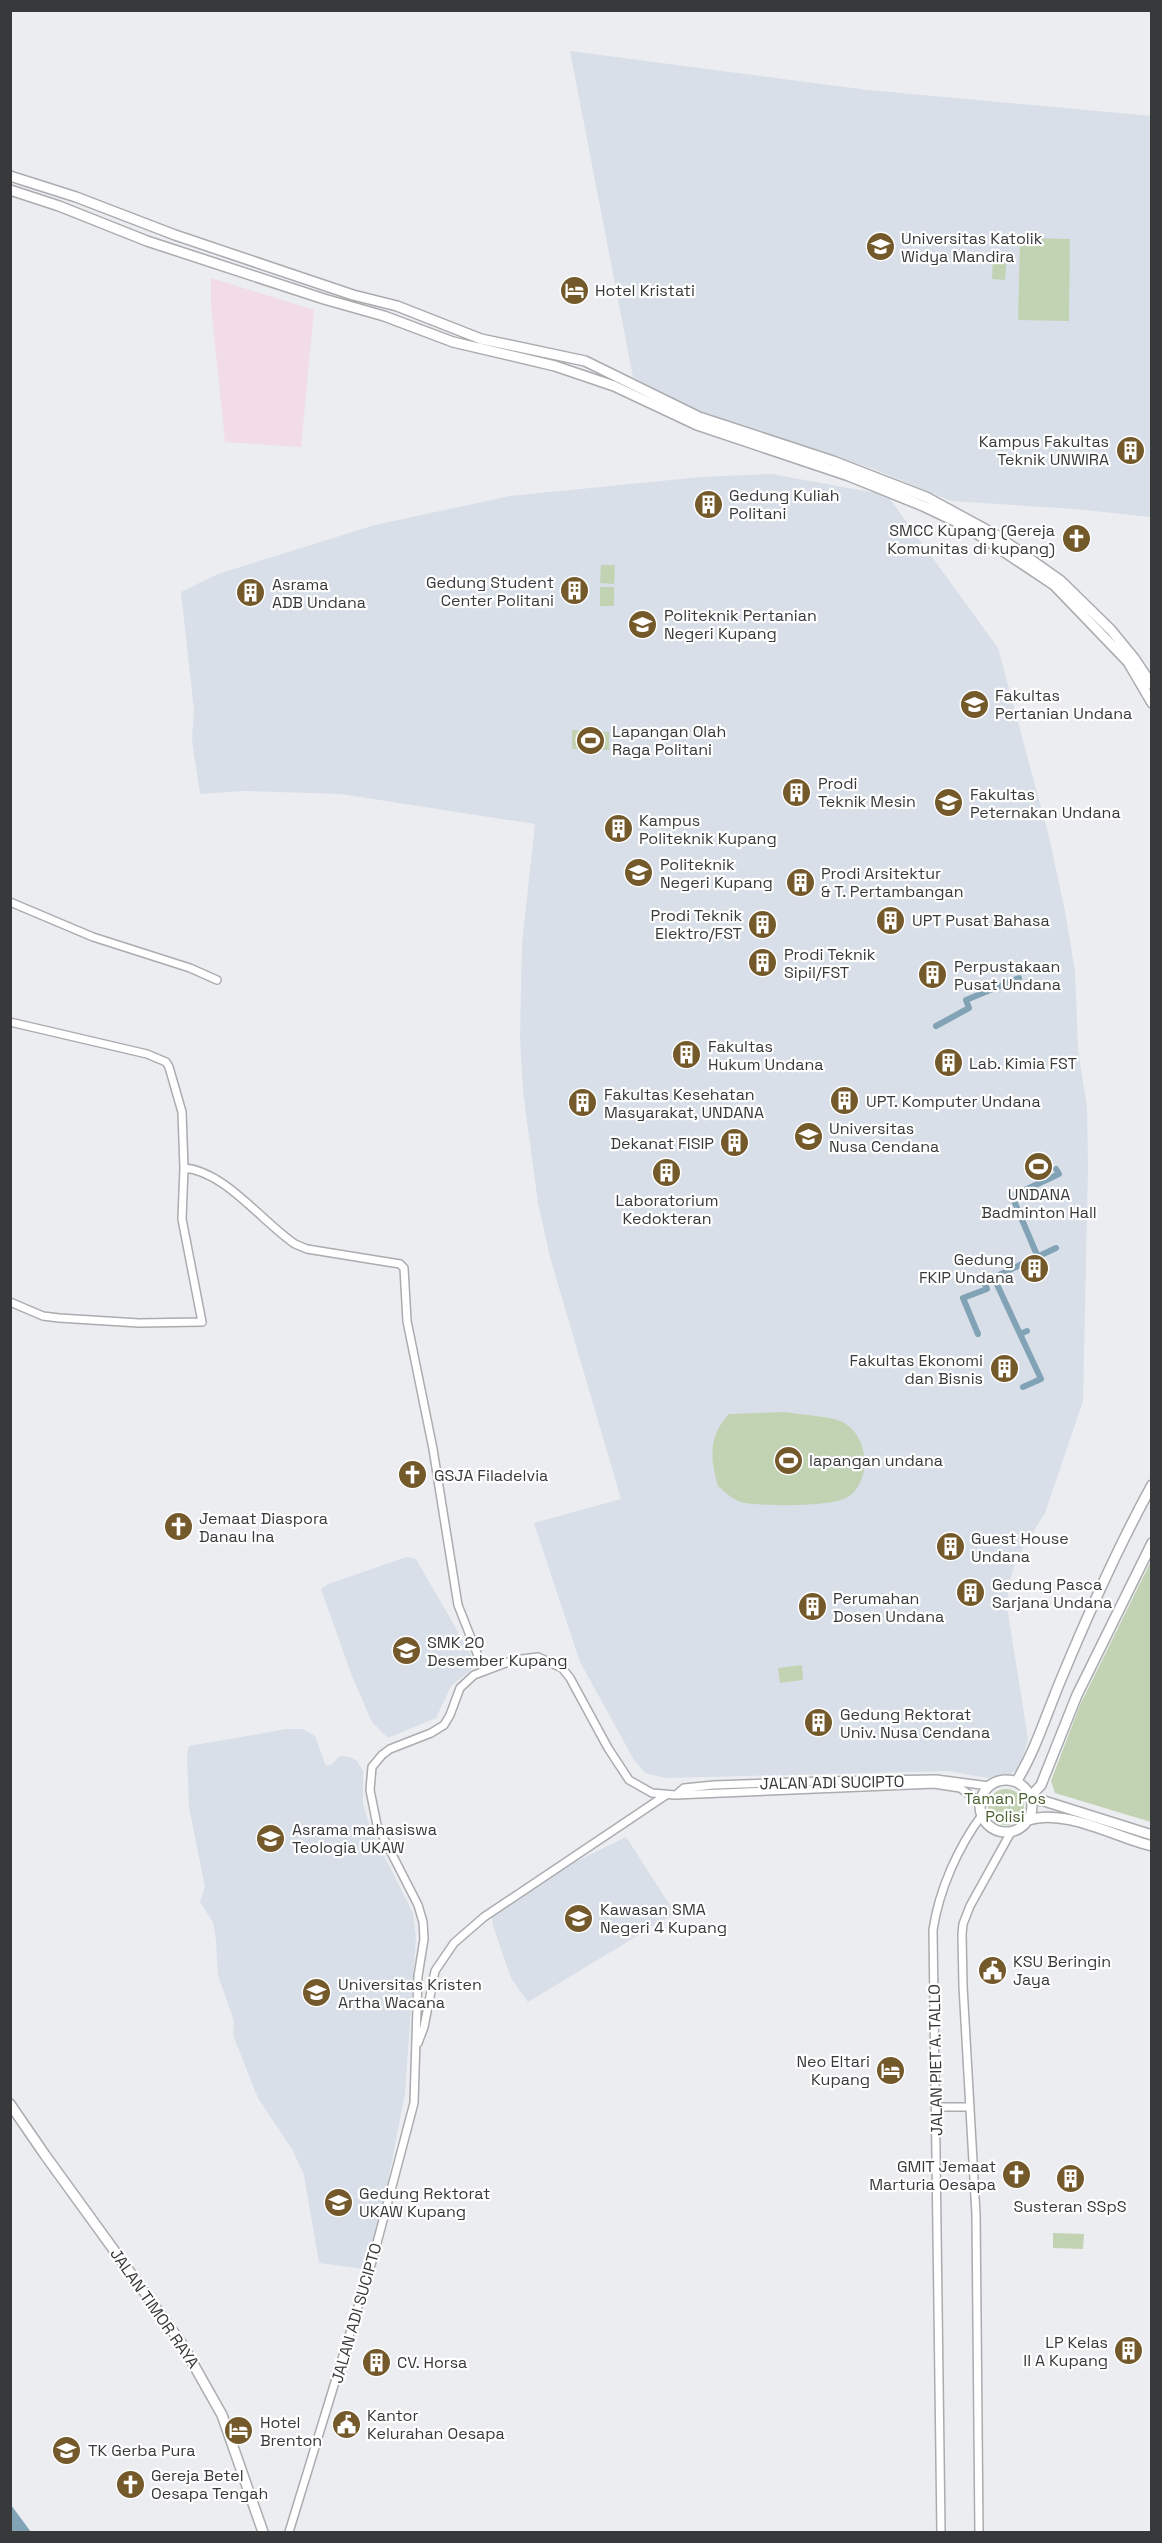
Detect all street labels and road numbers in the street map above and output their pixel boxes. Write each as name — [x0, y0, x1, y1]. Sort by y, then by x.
street label: JALAN ADI SUCIPTO — [759, 1771, 905, 1794]
street label: JALAN PIET A. TALLO — [924, 1984, 947, 2136]
street label: JALAN ADI SUCIPTO — [326, 2241, 387, 2386]
street label: JALAN TIMOR RAYA — [105, 2244, 204, 2372]

